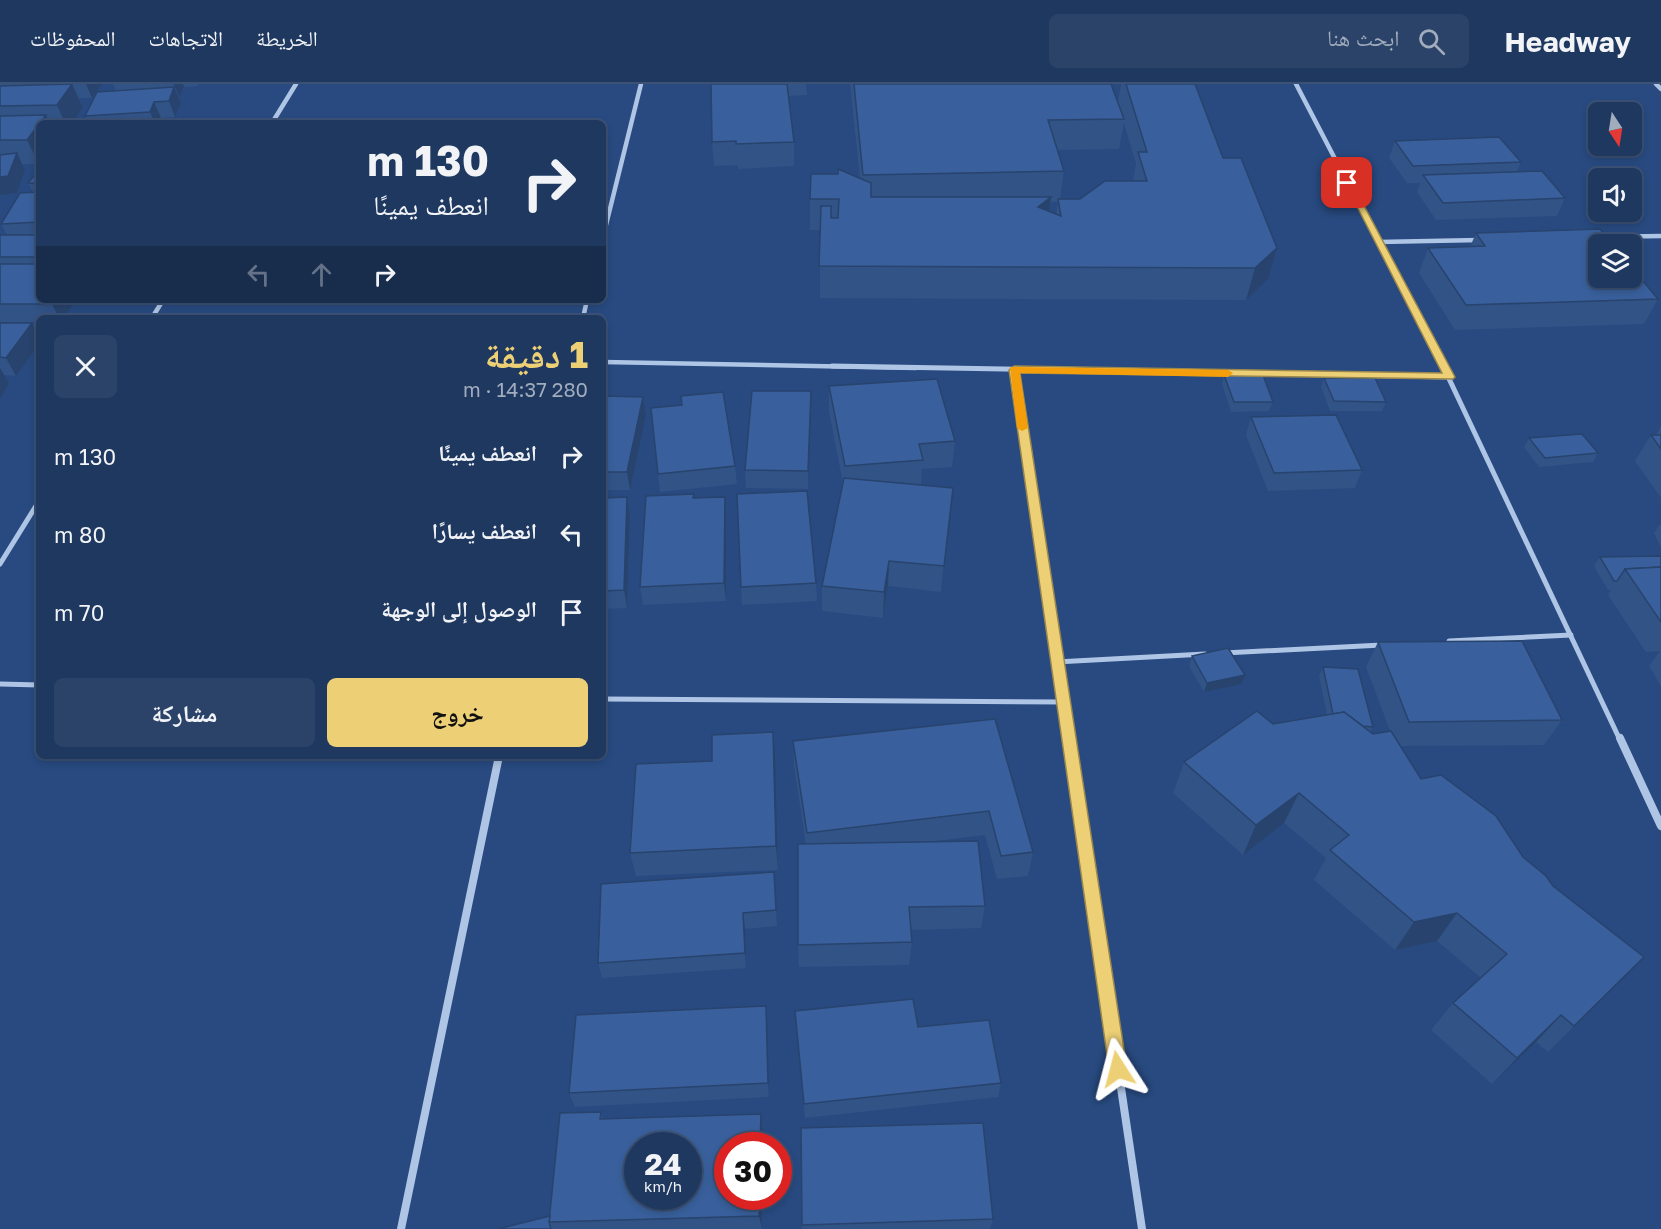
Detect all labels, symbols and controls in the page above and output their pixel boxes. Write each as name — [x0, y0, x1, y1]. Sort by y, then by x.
search box — [1049, 14, 1469, 68]
text: ابحث هنا — [1327, 24, 1400, 51]
text: المحفوظات — [30, 25, 115, 51]
text: الاتجاهات — [148, 25, 223, 51]
text: الخريطة — [256, 25, 318, 51]
icon: search — [1415, 25, 1448, 58]
text: Headway — [1505, 25, 1631, 58]
north arrow — [1588, 102, 1642, 156]
map controls — [1588, 102, 1642, 288]
text: 130 m — [367, 135, 489, 185]
icon: right — [510, 144, 588, 222]
pin — [1321, 157, 1372, 208]
icon: arrive — [1330, 166, 1363, 199]
button: sound — [1588, 168, 1642, 222]
text: انعطف يمينًا — [373, 189, 489, 221]
button: layers — [1588, 234, 1642, 288]
icon: left — [242, 258, 275, 291]
icon: ahead — [305, 258, 338, 291]
icon: right — [368, 258, 401, 291]
text: 1 دقيقة — [485, 333, 588, 376]
button: close — [54, 335, 117, 398]
text: 280 m · 14:37 — [463, 377, 588, 401]
text: انعطف يمينًا — [438, 439, 537, 466]
icon: right — [555, 440, 588, 473]
text: 130 m — [54, 443, 116, 470]
text: انعطف يسارًا — [432, 517, 537, 544]
icon: left — [555, 518, 588, 551]
text: 80 m — [54, 521, 106, 548]
text: الوصول إلى الوجهة — [381, 595, 537, 622]
icon: arrive — [555, 596, 588, 629]
text: 70 m — [54, 599, 104, 626]
button: مشاركة — [54, 678, 315, 747]
button: خروج — [327, 678, 588, 747]
position arrow — [1086, 1037, 1150, 1101]
speed limit sign: 30 — [714, 1132, 792, 1210]
text: 24 — [644, 1146, 682, 1182]
text: km/h — [644, 1177, 682, 1195]

